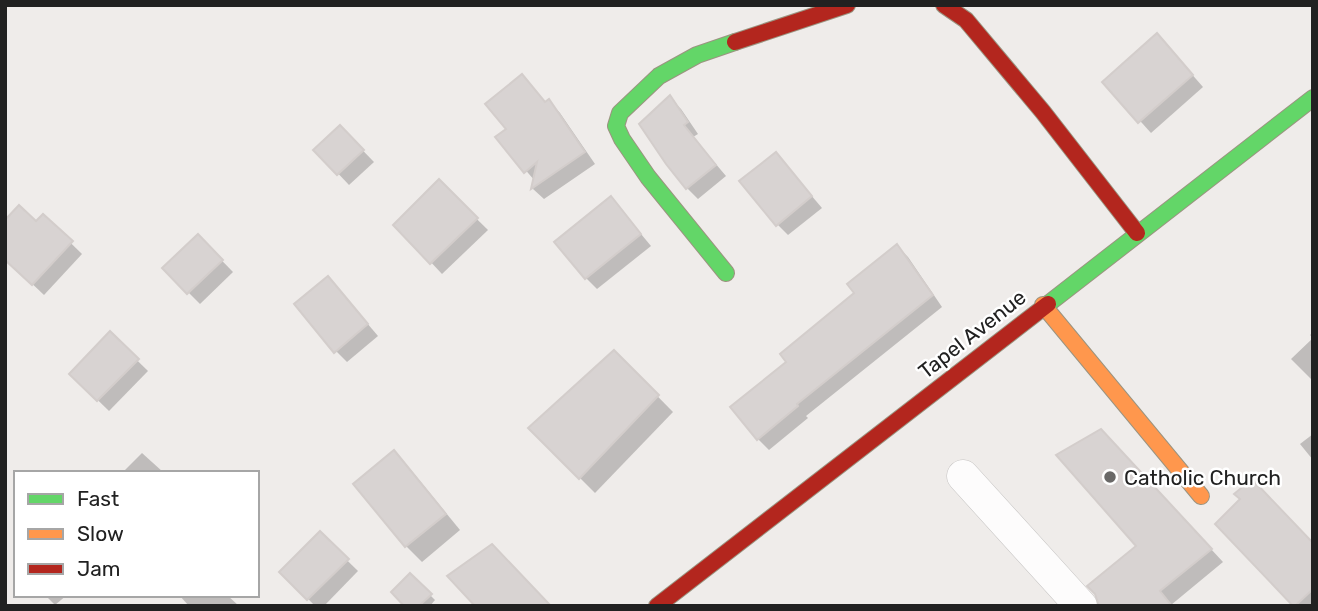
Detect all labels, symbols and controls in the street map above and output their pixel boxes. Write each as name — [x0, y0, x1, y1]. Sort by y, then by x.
street label: Tapel Avenue — [913, 284, 1031, 384]
place label: Catholic Church — [1124, 465, 1281, 490]
marker: Catholic Church — [1102, 469, 1118, 485]
legend — [14, 471, 259, 597]
text: Fast — [77, 486, 119, 511]
text: Slow — [77, 521, 124, 546]
text: Jam — [77, 556, 121, 581]

